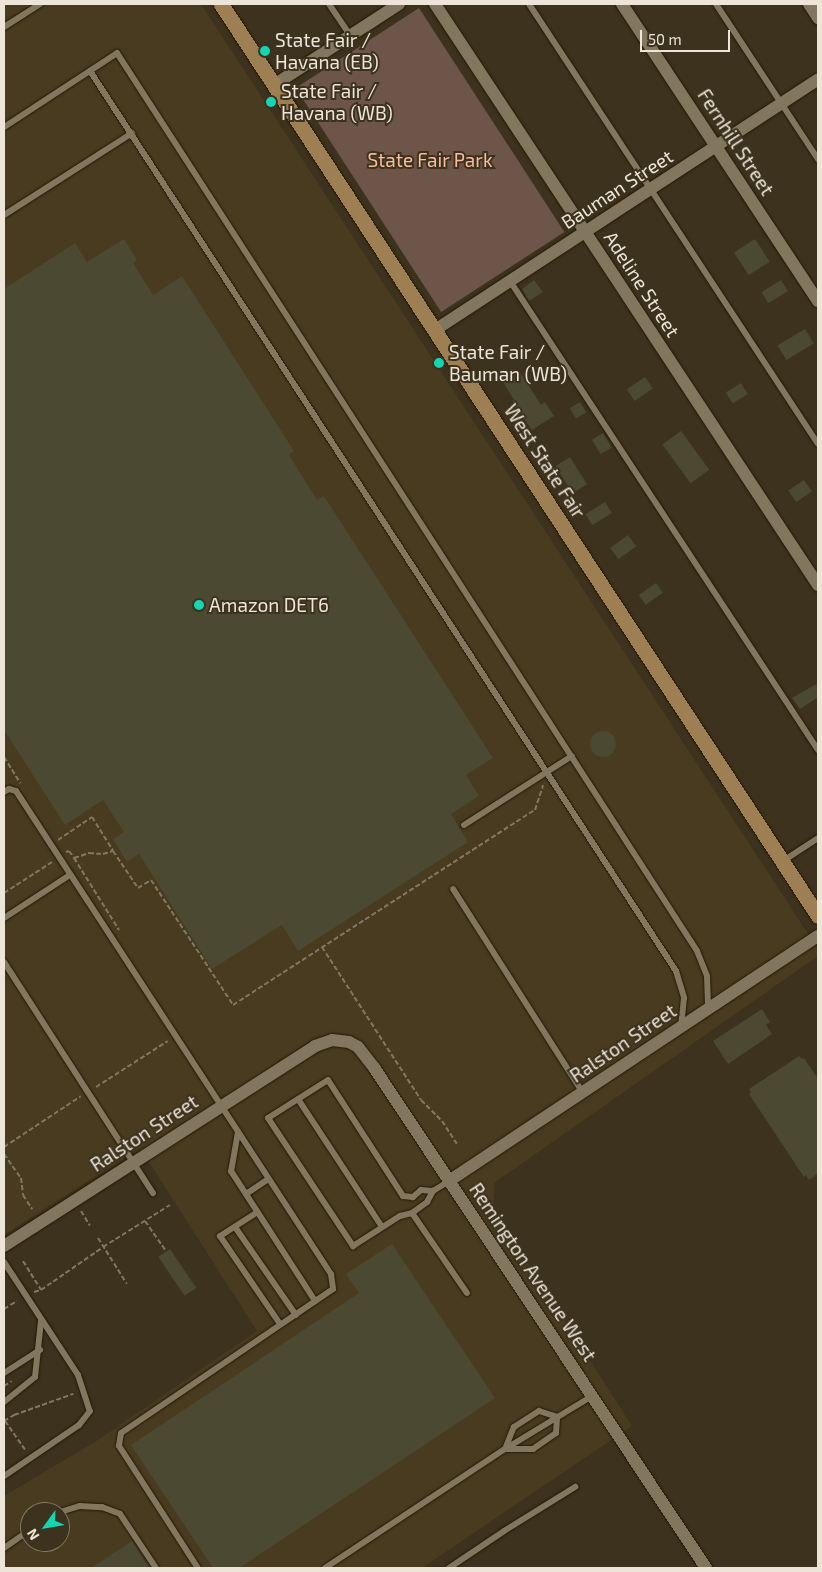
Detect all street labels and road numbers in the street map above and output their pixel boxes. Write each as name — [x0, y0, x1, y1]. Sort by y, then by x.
street label: Fernhill Street — [693, 84, 779, 200]
street label: Bauman Street — [557, 145, 677, 233]
street label: Adeline Street — [599, 227, 685, 341]
street label: West State Fair — [500, 400, 590, 522]
street label: Ralston Street — [565, 999, 681, 1087]
street label: Ralston Street — [86, 1090, 202, 1176]
street label: Remington Avenue West — [465, 1178, 601, 1366]

